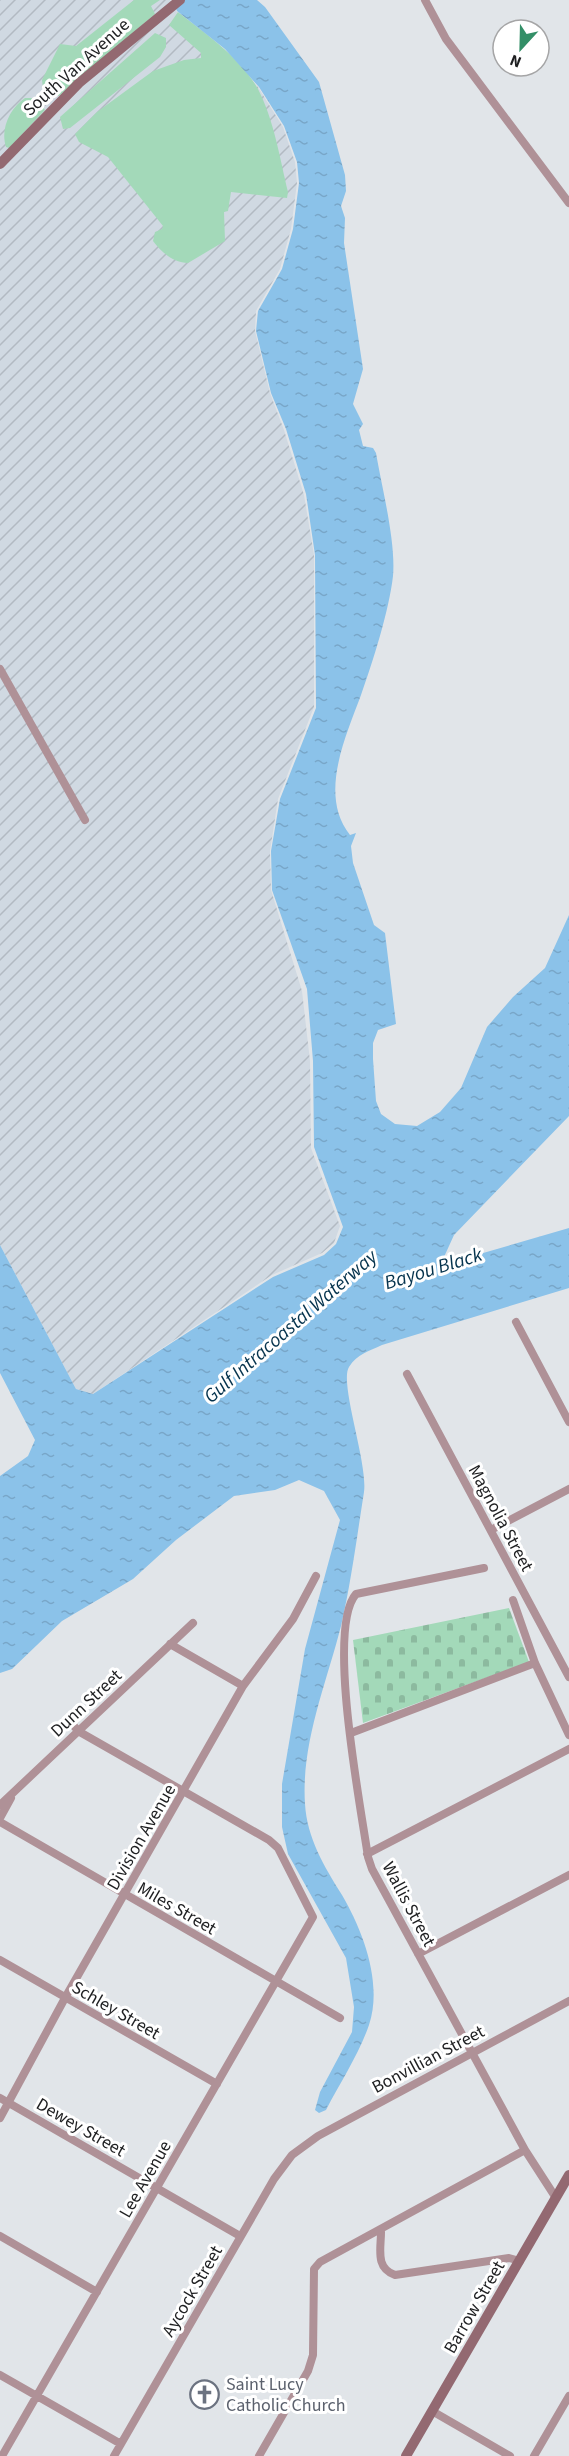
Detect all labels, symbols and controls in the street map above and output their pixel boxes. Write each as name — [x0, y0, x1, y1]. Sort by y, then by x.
street label: South Van Avenue — [18, 13, 135, 122]
north arrow — [491, 18, 551, 78]
text: N — [507, 49, 525, 73]
water label: Bayou Black — [381, 1241, 486, 1297]
water label: Gulf Intracoastal Waterway — [198, 1243, 384, 1410]
street label: Magnolia Street — [462, 1460, 539, 1576]
street label: Dunn Street — [45, 1664, 128, 1743]
street label: Division Avenue — [101, 1779, 182, 1895]
street label: Wallis Street — [376, 1857, 441, 1951]
street label: Miles Street — [133, 1876, 221, 1941]
street label: Schley Street — [67, 1975, 165, 2046]
street label: Bonvillian Street — [368, 2019, 489, 2100]
street label: Dewey Street — [32, 2092, 130, 2163]
street label: Lee Avenue — [113, 2136, 178, 2223]
street label: Aycock Street — [156, 2241, 229, 2341]
street label: Barrow Street — [438, 2256, 511, 2358]
place label: Saint Lucy Catholic Church — [226, 2372, 346, 2418]
church icon: Saint Lucy Catholic Church — [189, 2378, 221, 2410]

